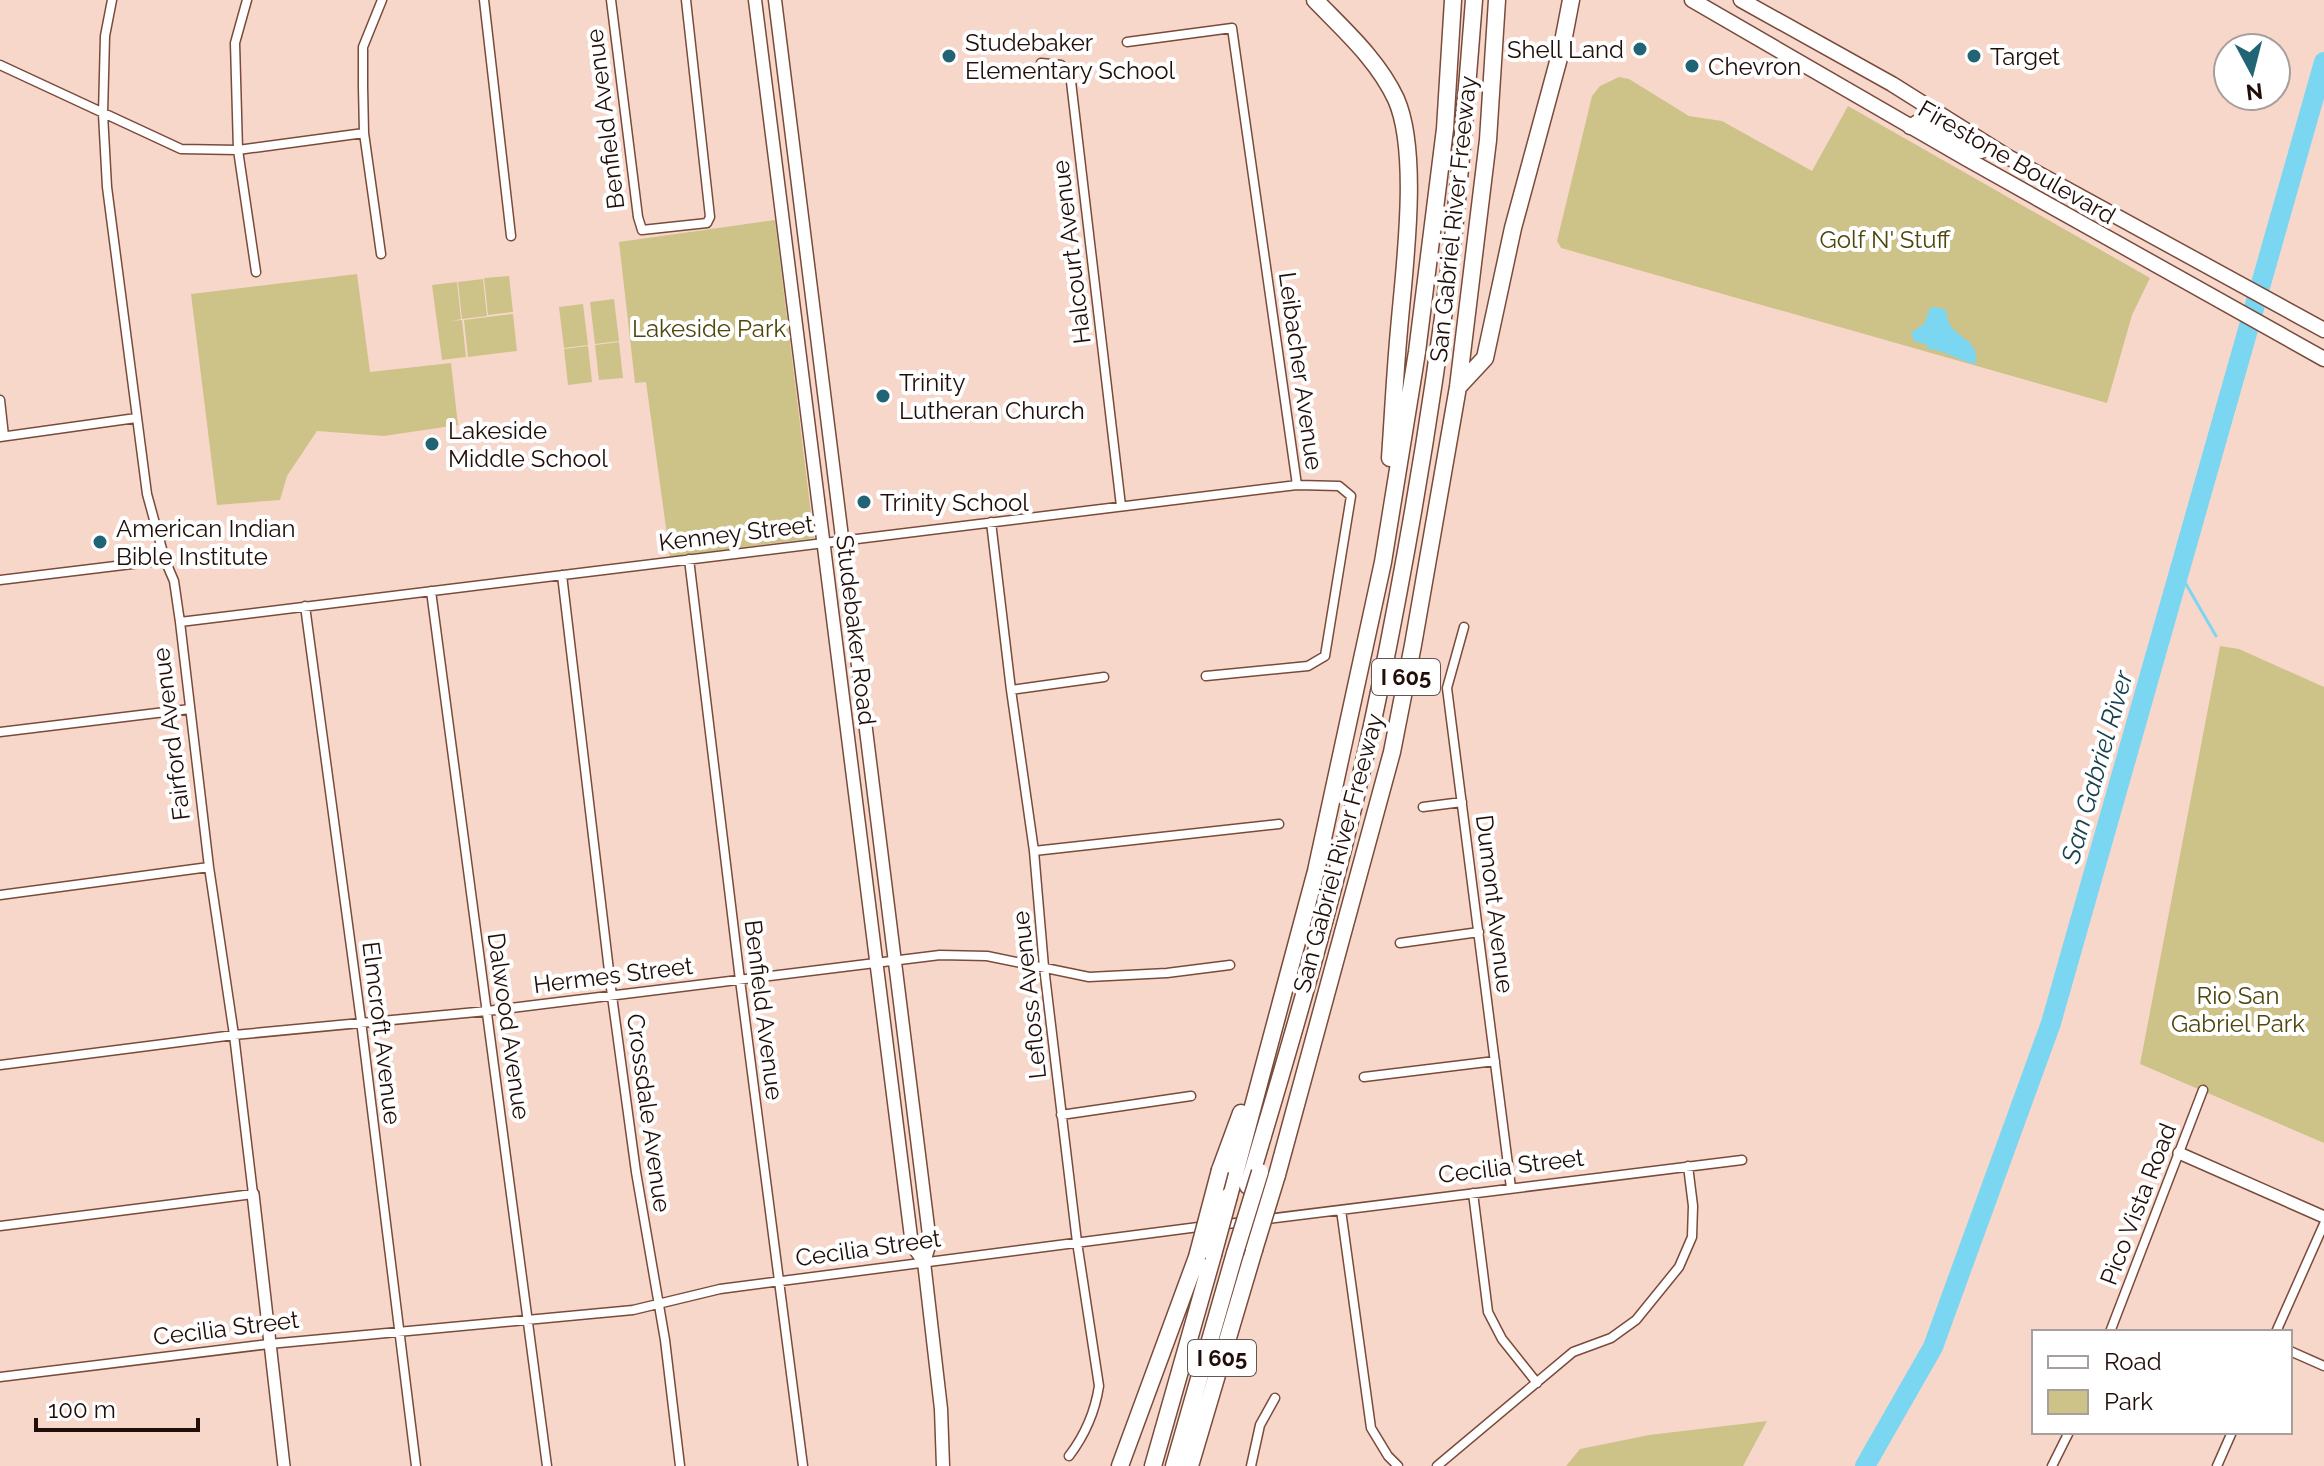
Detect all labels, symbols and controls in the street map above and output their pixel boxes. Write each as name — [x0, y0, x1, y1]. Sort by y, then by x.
street label: Benfield Avenue — [580, 27, 630, 211]
place label: Studebaker Elementary School — [965, 28, 1176, 85]
north arrow — [2212, 32, 2292, 112]
place label: Shell Land — [1507, 35, 1624, 64]
marker: Shell Land — [1631, 40, 1649, 58]
place label: Target — [1990, 42, 2060, 71]
marker: Studebaker Elementary School — [940, 47, 958, 65]
marker: Target — [1965, 47, 1983, 65]
place label: Chevron — [1708, 52, 1801, 81]
marker: Chevron — [1683, 57, 1701, 75]
street label: San Gabriel River Freeway — [1424, 74, 1482, 364]
text: N — [2245, 78, 2264, 106]
street label: Firestone Boulevard — [1913, 94, 2121, 230]
street label: Halcourt Avenue — [1045, 158, 1097, 346]
park label: Golf N' Stuff — [1819, 225, 1952, 254]
street label: Leibacher Avenue — [1273, 270, 1329, 472]
park label: Lakeside Park — [632, 314, 786, 343]
place label: Trinity Lutheran Church — [899, 368, 1085, 425]
marker: Trinity Lutheran Church — [874, 387, 892, 405]
place label: Lakeside Middle School — [448, 416, 608, 473]
marker: Lakeside Middle School — [423, 435, 441, 453]
place label: Trinity School — [880, 488, 1029, 517]
marker: Trinity School — [855, 493, 873, 511]
street label: Kenney Street — [657, 509, 815, 557]
place label: American Indian Bible Institute — [116, 514, 296, 571]
marker: American Indian Bible Institute — [91, 533, 109, 551]
street label: Studebaker Road — [830, 533, 882, 727]
street label: Fairford Avenue — [146, 646, 196, 822]
road number: I 605 — [1372, 659, 1440, 695]
water label: San Gabriel River — [2055, 666, 2139, 868]
street label: San Gabriel River Freeway — [1287, 710, 1389, 996]
street label: Dumont Avenue — [1470, 813, 1520, 995]
street label: Lefloss Avenue — [1006, 910, 1052, 1080]
street label: Benfield Avenue — [739, 918, 789, 1102]
street label: Dalwood Avenue — [482, 931, 536, 1121]
street label: Elmcroft Avenue — [356, 940, 408, 1126]
street label: Hermes Street — [532, 951, 694, 999]
park label: Rio San Gabriel Park — [2171, 981, 2305, 1038]
street label: Crossdale Avenue — [621, 1012, 677, 1214]
street label: Pico Vista Road — [2094, 1119, 2182, 1289]
street label: Cecilia Street — [1437, 1143, 1585, 1189]
street label: Cecilia Street — [793, 1223, 943, 1273]
street label: Cecilia Street — [152, 1305, 300, 1351]
legend — [2032, 1330, 2292, 1434]
road number: I 605 — [1188, 1340, 1256, 1376]
text: Road — [2104, 1347, 2162, 1376]
scale bar — [36, 1382, 198, 1432]
text: Park — [2104, 1387, 2153, 1416]
text: 100 m — [48, 1395, 116, 1424]

